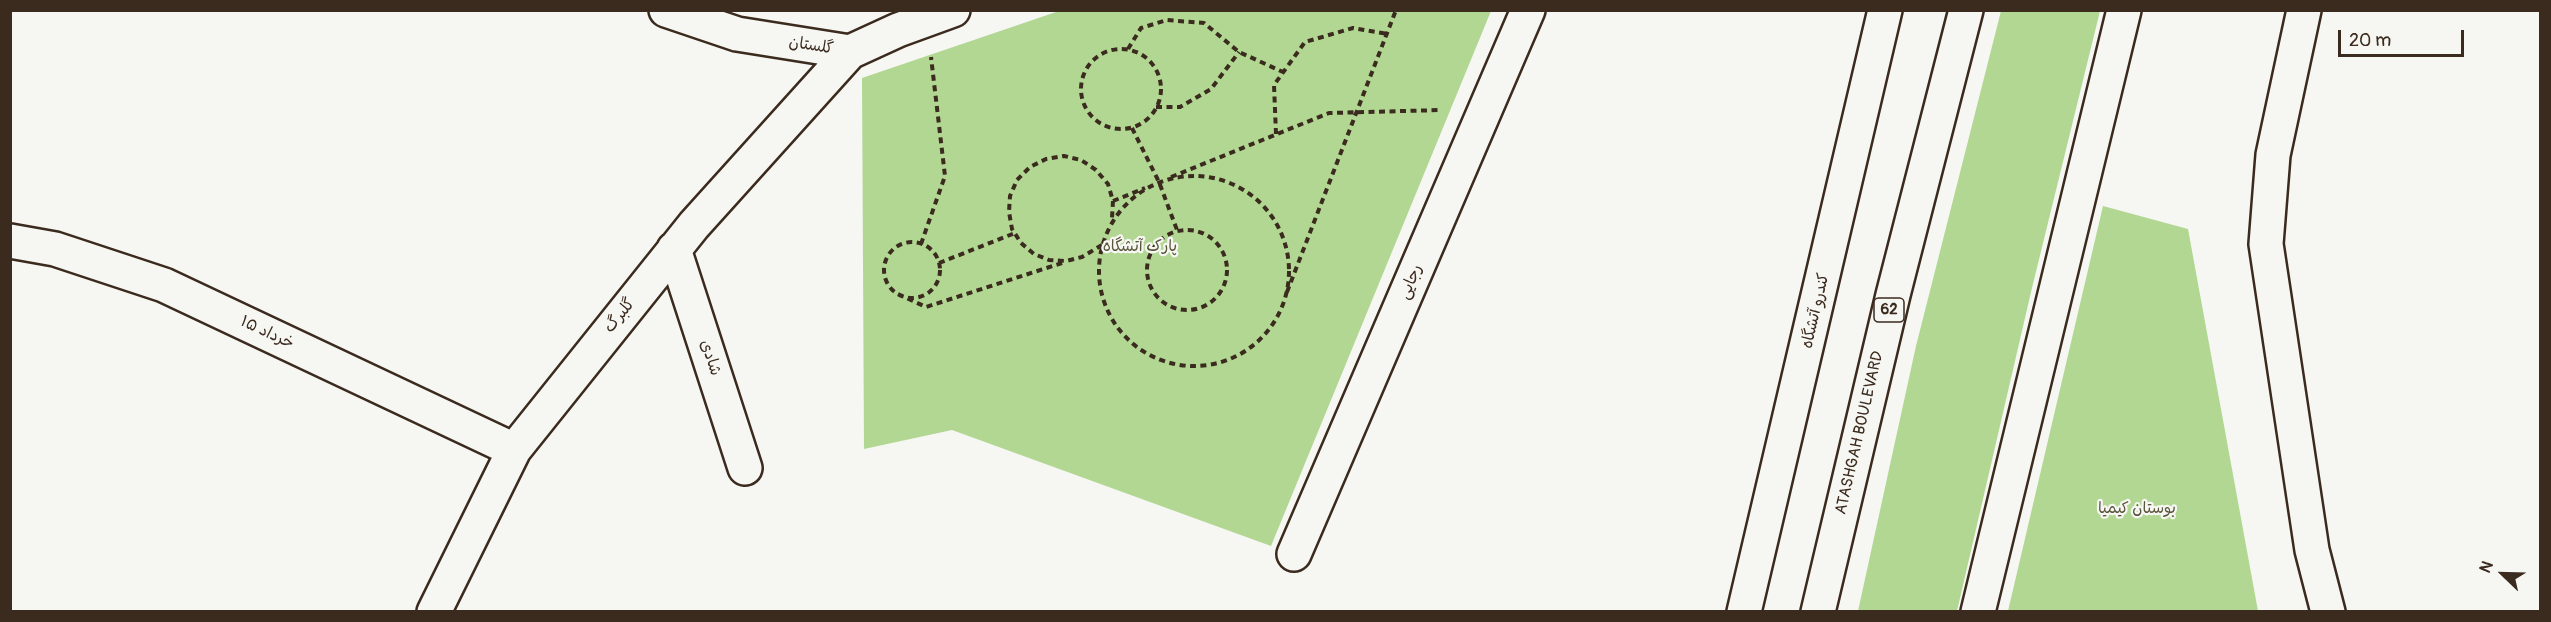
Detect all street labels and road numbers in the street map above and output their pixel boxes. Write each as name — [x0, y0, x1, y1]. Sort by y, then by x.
street label: گلستان — [787, 33, 835, 59]
street label: رجایی — [1395, 262, 1427, 302]
street label: کندرو آتشگاه — [1798, 271, 1834, 351]
street label: گلبرگ — [600, 295, 640, 337]
road number: 62 — [1874, 298, 1904, 322]
street label: ۱۵ خرداد — [237, 312, 297, 354]
street label: شادی — [695, 338, 725, 378]
street label: ATASHGAH BOULEVARD — [1832, 349, 1888, 517]

